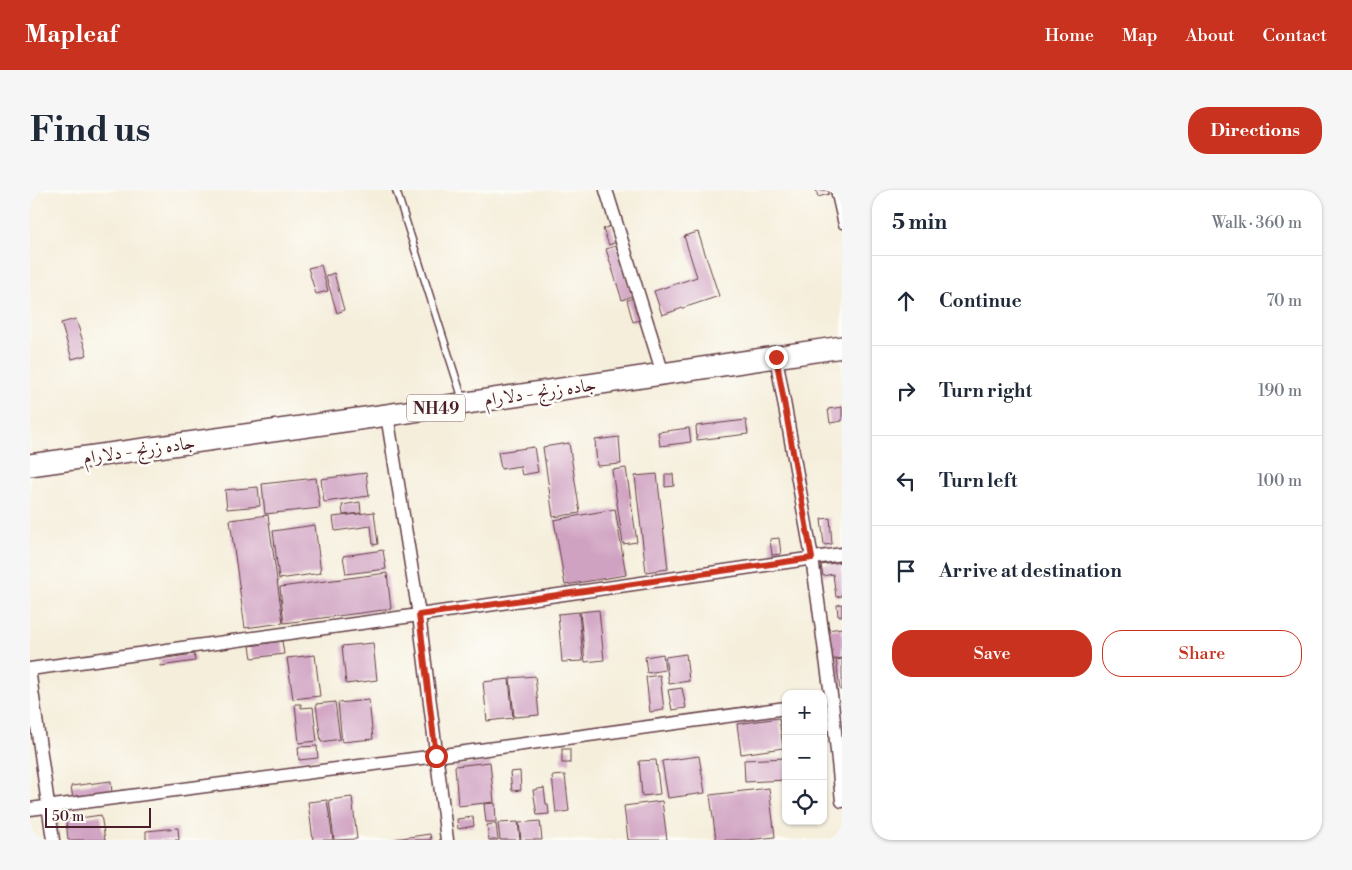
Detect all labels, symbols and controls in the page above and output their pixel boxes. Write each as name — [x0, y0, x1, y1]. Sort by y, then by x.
text: Mapleaf — [25, 20, 118, 50]
text: Home — [1045, 24, 1094, 47]
text: Map — [1122, 24, 1158, 47]
text: About — [1186, 24, 1235, 47]
text: Contact — [1263, 24, 1327, 47]
button: Directions — [1188, 107, 1322, 154]
text: Find us — [30, 109, 150, 152]
text: 5 min — [892, 210, 947, 236]
text: Walk · 360 m — [1212, 213, 1302, 233]
icon: ahead — [892, 287, 920, 315]
text: Continue — [939, 289, 1022, 313]
text: 70 m — [1266, 291, 1302, 311]
route end — [765, 346, 788, 369]
street label: جاده زرنج - دلارام — [483, 373, 598, 416]
icon: right — [892, 377, 920, 405]
text: Turn right — [939, 379, 1032, 403]
text: 190 m — [1258, 381, 1302, 401]
road number: NH49 — [407, 394, 465, 422]
street label: جاده زرنج - دلارام — [82, 431, 197, 474]
icon: left — [892, 467, 920, 495]
text: Turn left — [939, 469, 1018, 493]
text: 100 m — [1257, 471, 1302, 491]
icon: arrive — [892, 557, 920, 585]
text: Arrive at destination — [939, 559, 1122, 583]
button: Save — [892, 630, 1092, 677]
button: Share — [1102, 630, 1302, 677]
map controls — [782, 690, 827, 825]
button: + — [782, 690, 827, 735]
button: − — [782, 735, 827, 780]
route start — [425, 745, 448, 768]
button: locate — [782, 780, 827, 825]
scale bar — [45, 805, 151, 828]
text: 50 m — [52, 808, 84, 826]

